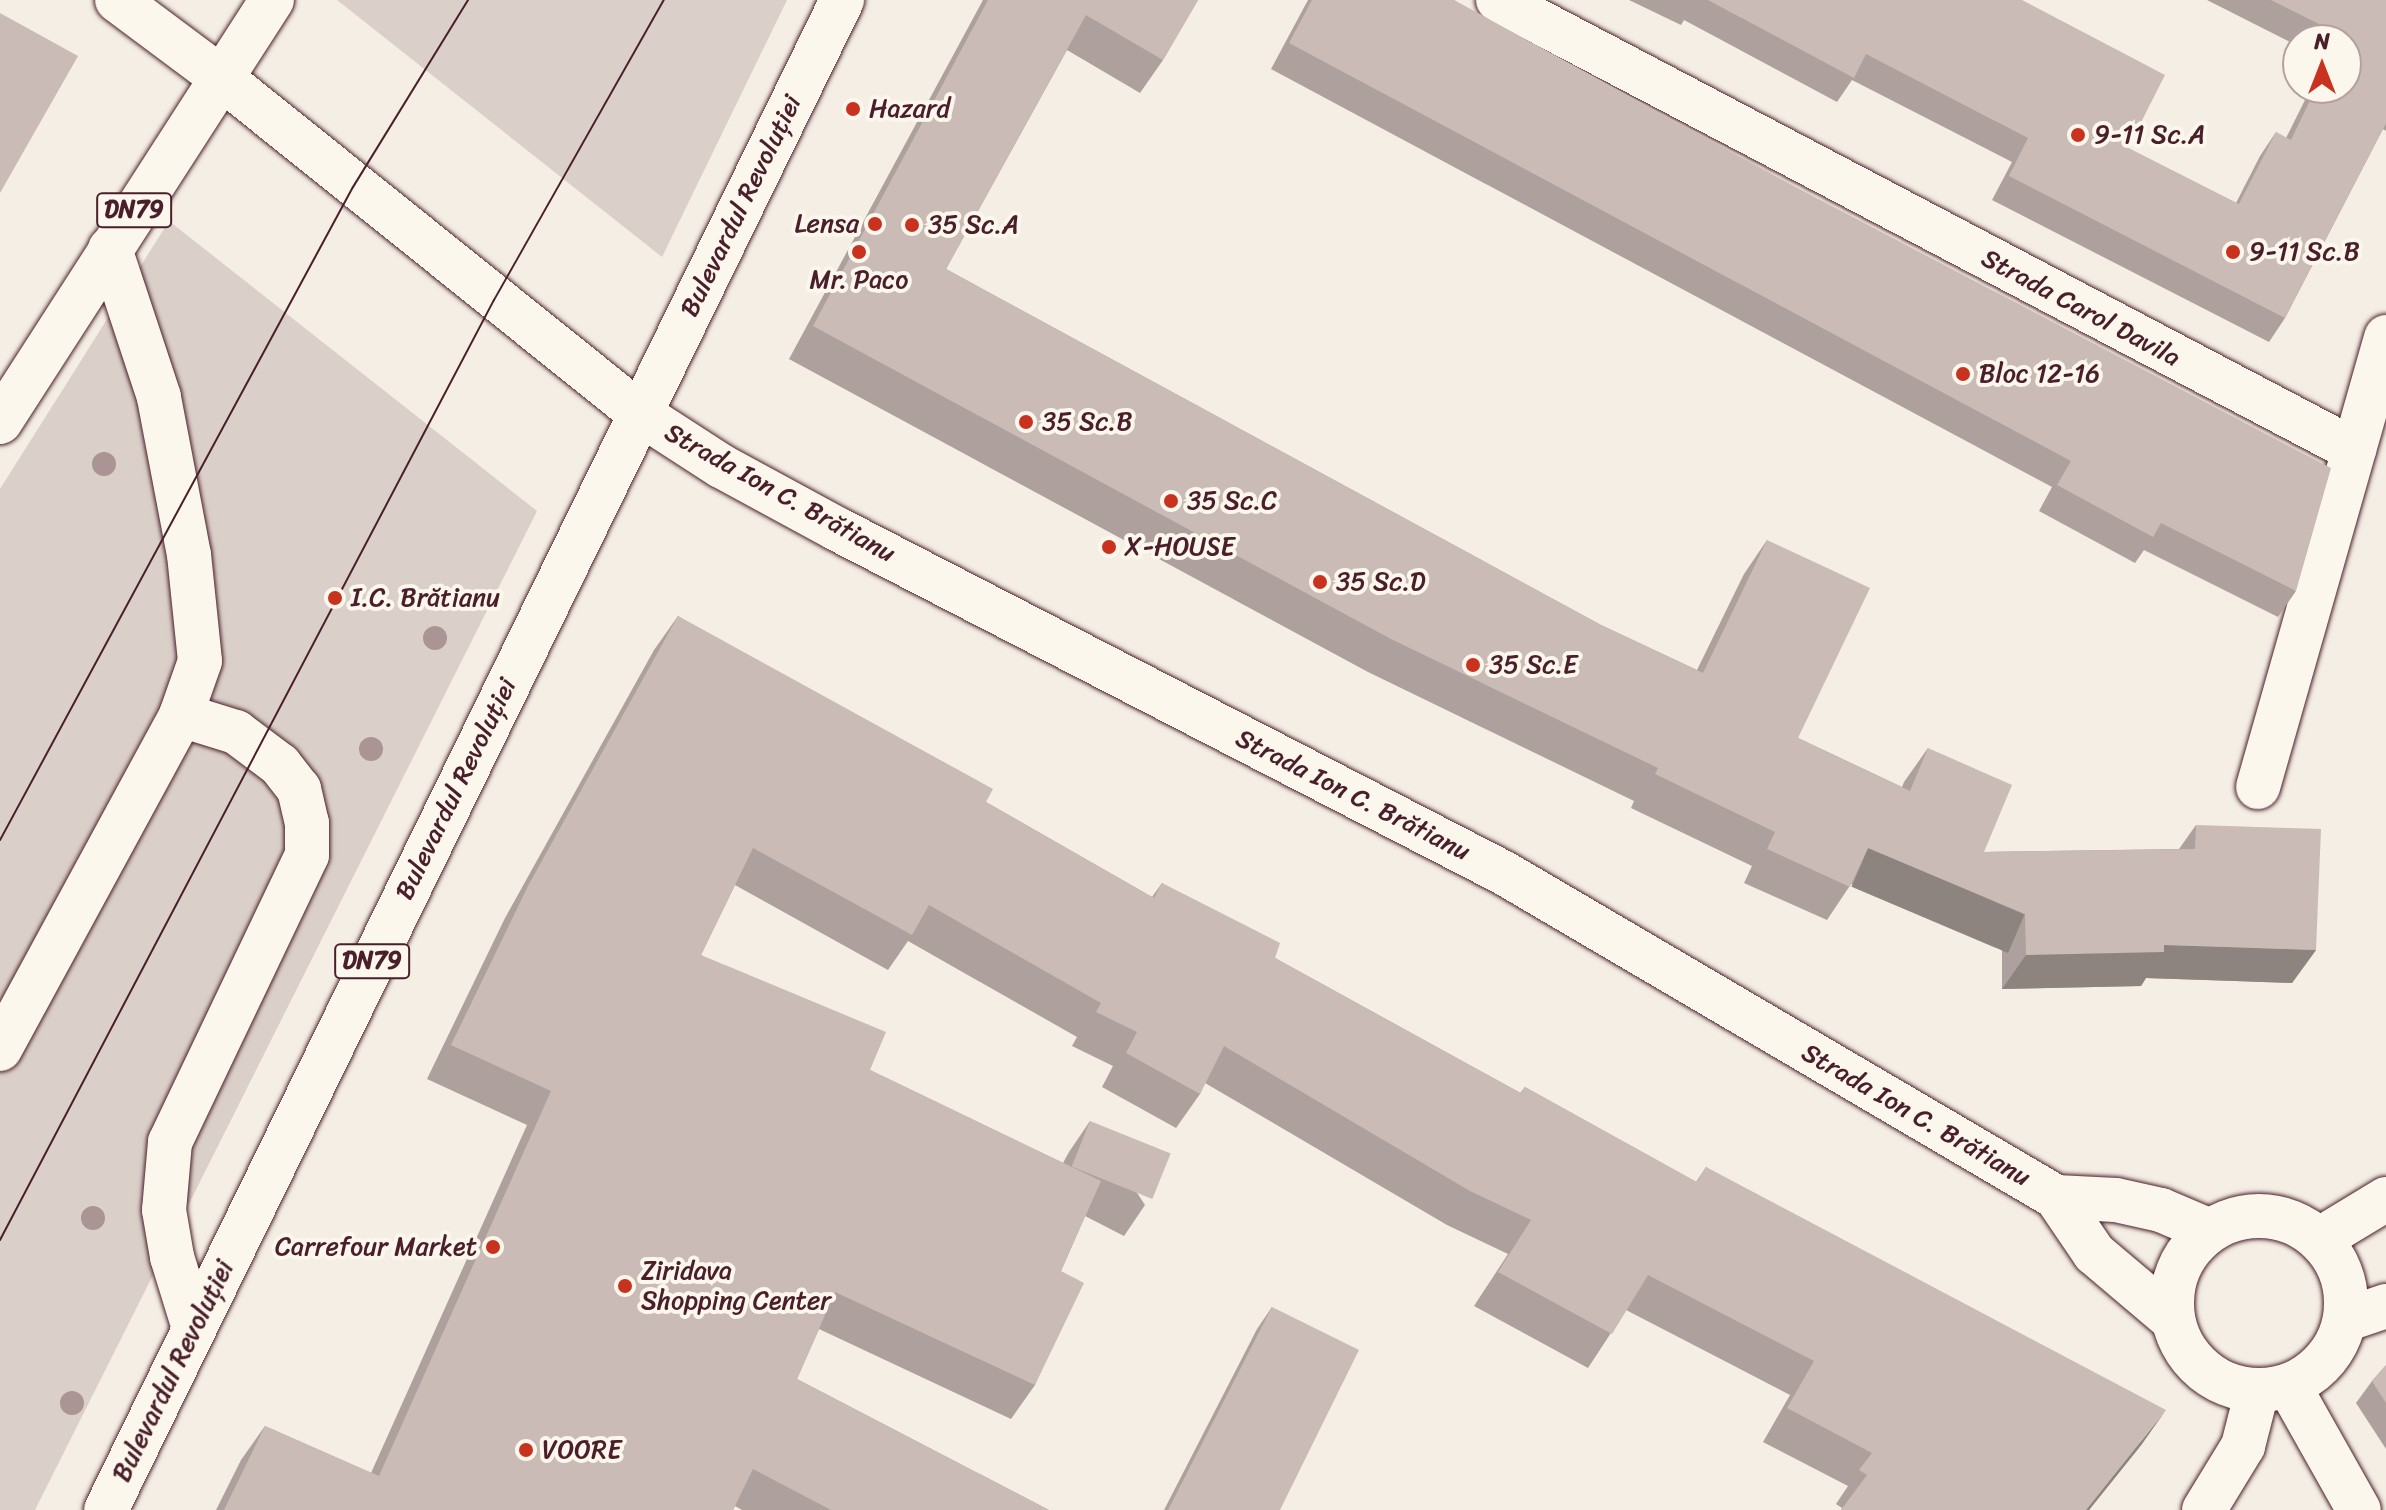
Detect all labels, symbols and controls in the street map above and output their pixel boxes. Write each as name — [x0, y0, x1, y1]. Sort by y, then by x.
text: N — [2314, 22, 2330, 61]
north arrow — [2282, 24, 2362, 104]
street label: Bulevardul Revoluției — [674, 90, 808, 322]
place label: Hazard — [869, 93, 950, 125]
marker: Hazard — [844, 100, 862, 118]
place label: 9-11 Sc.A — [2094, 119, 2205, 151]
marker: 9-11 Sc.A — [2069, 126, 2087, 144]
road number: DN79 — [96, 190, 172, 230]
place label: Lensa — [795, 208, 859, 240]
place label: 35 Sc.A — [928, 209, 1019, 241]
marker: Lensa — [866, 215, 884, 233]
marker: 35 Sc.A — [903, 216, 921, 234]
place label: 9-11 Sc.B — [2249, 236, 2360, 268]
street label: Strada Carol Davila — [1976, 242, 2186, 374]
marker: Mr. Paco — [850, 243, 868, 261]
marker: 9-11 Sc.B — [2224, 243, 2242, 261]
place label: Mr. Paco — [809, 264, 909, 296]
place label: Bloc 12-16 — [1979, 358, 2100, 390]
marker: Bloc 12-16 — [1954, 365, 1972, 383]
place label: 35 Sc.B — [1042, 406, 1133, 438]
marker: 35 Sc.B — [1017, 413, 1035, 431]
street label: Strada Ion C. Brătianu — [659, 416, 901, 570]
place label: 35 Sc.C — [1187, 485, 1277, 517]
marker: 35 Sc.C — [1162, 492, 1180, 510]
place label: X-HOUSE — [1125, 531, 1235, 563]
marker: X-HOUSE — [1100, 538, 1118, 556]
place label: 35 Sc.D — [1336, 566, 1426, 598]
marker: 35 Sc.D — [1311, 573, 1329, 591]
place label: I.C. Brătianu — [351, 582, 500, 614]
marker: I.C. Brătianu — [326, 589, 344, 607]
place label: 35 Sc.E — [1489, 649, 1578, 681]
marker: 35 Sc.E — [1464, 656, 1482, 674]
street label: Bulevardul Revoluției — [389, 673, 523, 905]
street label: Strada Ion C. Brătianu — [1230, 722, 1476, 868]
road number: DN79 — [334, 941, 410, 981]
street label: Strada Ion C. Brătianu — [1796, 1037, 2036, 1193]
place label: Carrefour Market — [275, 1231, 477, 1263]
marker: Carrefour Market — [484, 1238, 502, 1256]
street label: Bulevardul Revoluției — [106, 1255, 240, 1487]
place label: Ziridava Shopping Center — [641, 1255, 832, 1316]
marker: Ziridava Shopping Center — [616, 1277, 634, 1295]
place label: VOORE — [542, 1434, 621, 1466]
marker: VOORE — [517, 1441, 535, 1459]

